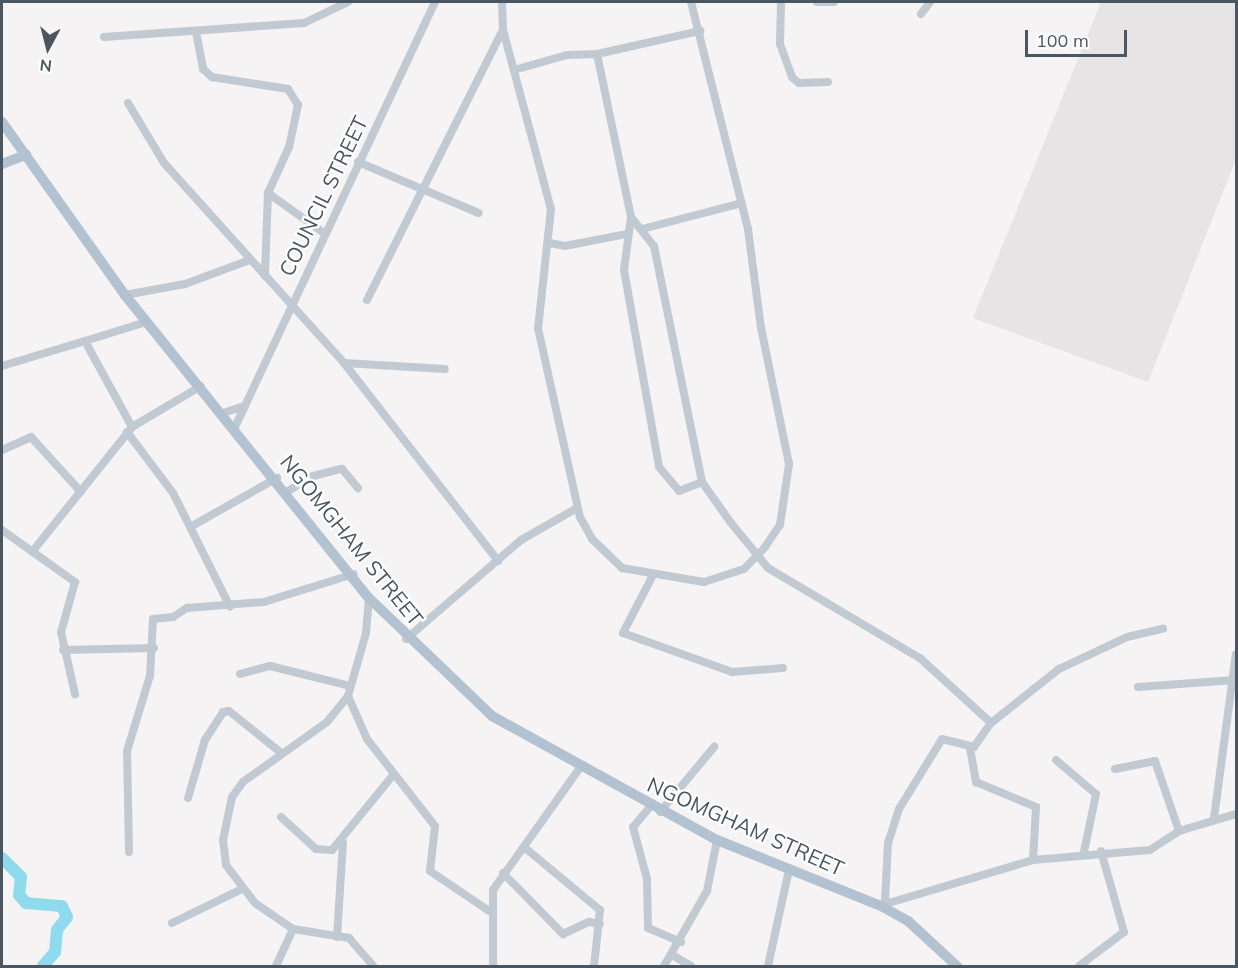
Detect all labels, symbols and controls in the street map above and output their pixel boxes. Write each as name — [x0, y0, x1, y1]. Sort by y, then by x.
north arrow — [18, 18, 78, 78]
scale bar — [1028, 18, 1130, 56]
text: 100 m — [1036, 29, 1089, 52]
text: N — [39, 55, 53, 77]
street label: COUNCIL STREET — [273, 112, 373, 280]
street label: NGOMGHAM STREET — [275, 449, 429, 631]
street label: NGOMGHAM STREET — [644, 771, 848, 881]

